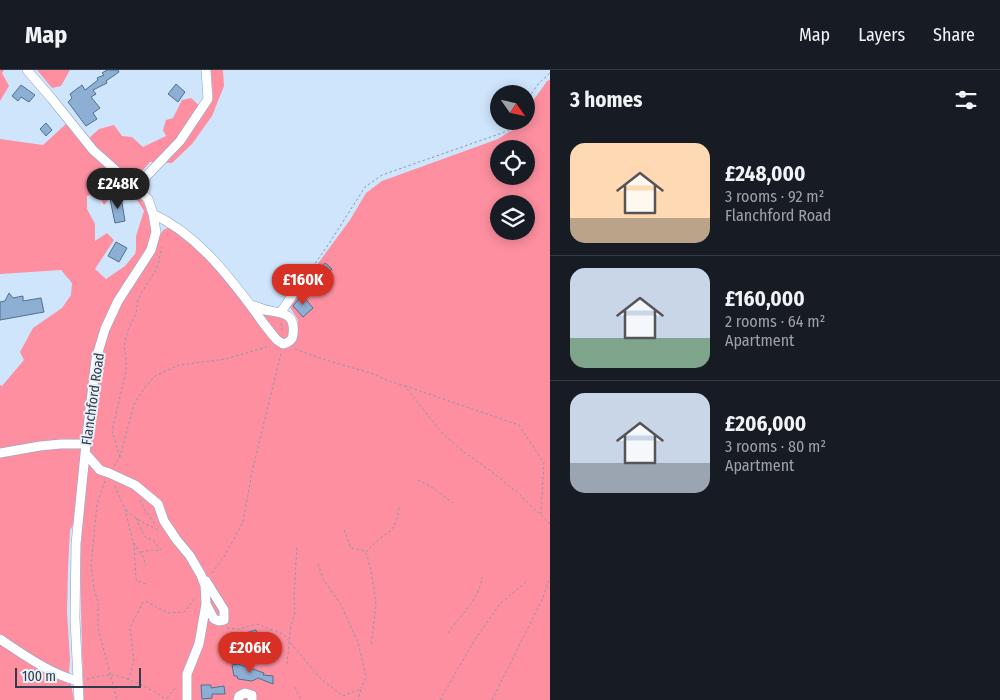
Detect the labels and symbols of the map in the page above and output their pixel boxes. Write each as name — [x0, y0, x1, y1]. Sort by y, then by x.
north arrow — [490, 85, 535, 130]
pin: £248K — [83, 168, 153, 210]
pin: £160K — [268, 264, 338, 306]
street label: Flanchford Road — [78, 352, 108, 446]
pin: £206K — [215, 632, 285, 674]
scale bar — [15, 665, 141, 688]

